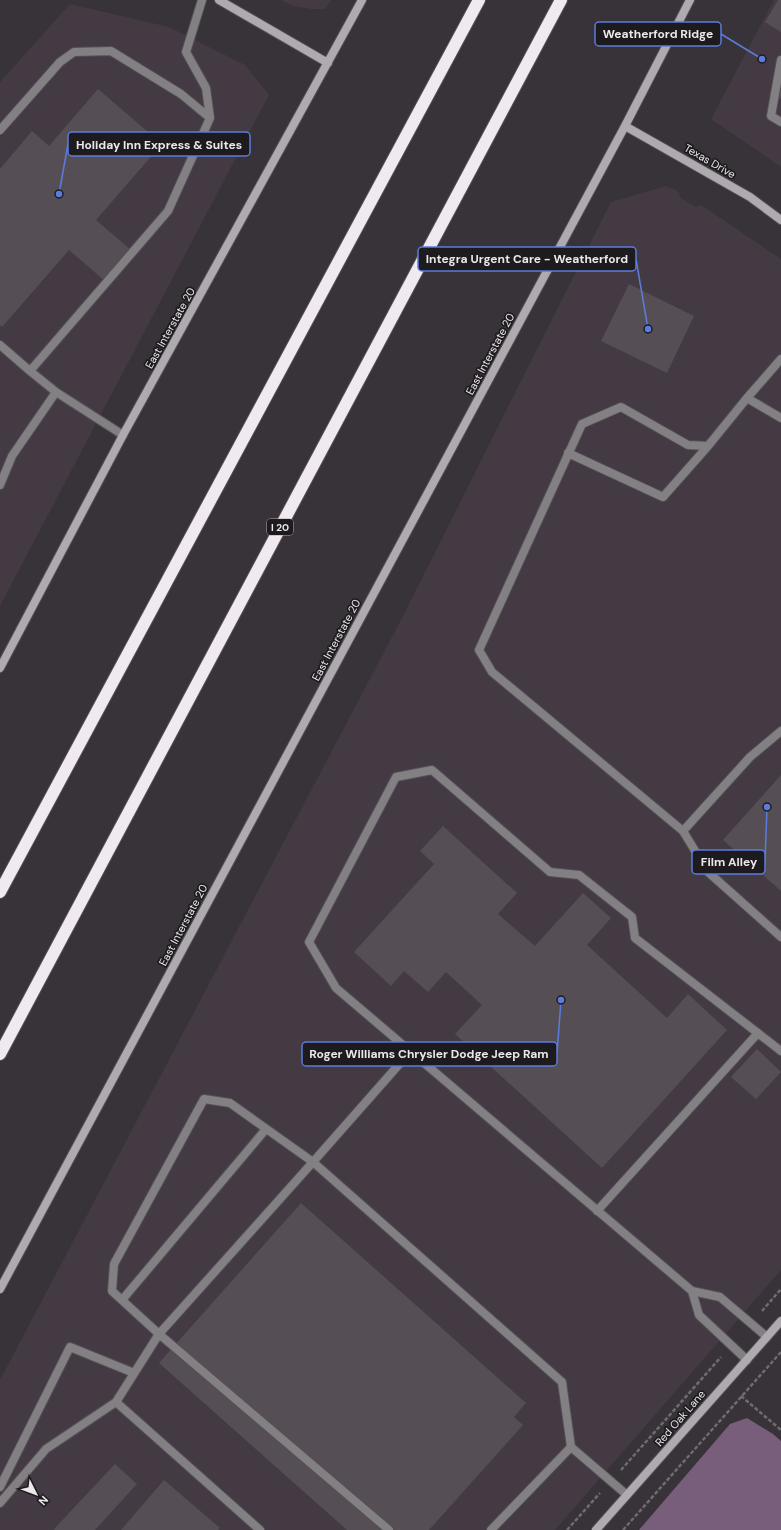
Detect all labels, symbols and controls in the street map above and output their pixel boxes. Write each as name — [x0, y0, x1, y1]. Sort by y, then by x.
callout: Weatherford Ridge — [595, 22, 721, 46]
text: Weatherford Ridge — [603, 26, 713, 42]
callout: Holiday Inn Express & Suites — [68, 132, 250, 156]
text: Holiday Inn Express & Suites — [76, 137, 242, 153]
street label: Texas Drive — [682, 141, 738, 181]
callout: Integra Urgent Care - Weatherford — [418, 247, 636, 271]
text: Integra Urgent Care - Weatherford — [426, 251, 628, 267]
street label: East Interstate 20 — [142, 285, 198, 371]
street label: East Interstate 20 — [463, 311, 517, 397]
road number: I 20 — [267, 519, 293, 535]
street label: East Interstate 20 — [309, 597, 363, 683]
callout: Film Alley — [692, 850, 765, 874]
text: Film Alley — [701, 854, 758, 870]
street label: East Interstate 20 — [156, 882, 210, 968]
callout: Roger Williams Chrysler Dodge Jeep Ram — [302, 1042, 557, 1066]
text: Roger Williams Chrysler Dodge Jeep Ram — [309, 1046, 549, 1062]
street label: Red Oak Lane — [652, 1387, 708, 1449]
north arrow — [16, 1474, 56, 1514]
text: N — [36, 1493, 51, 1508]

